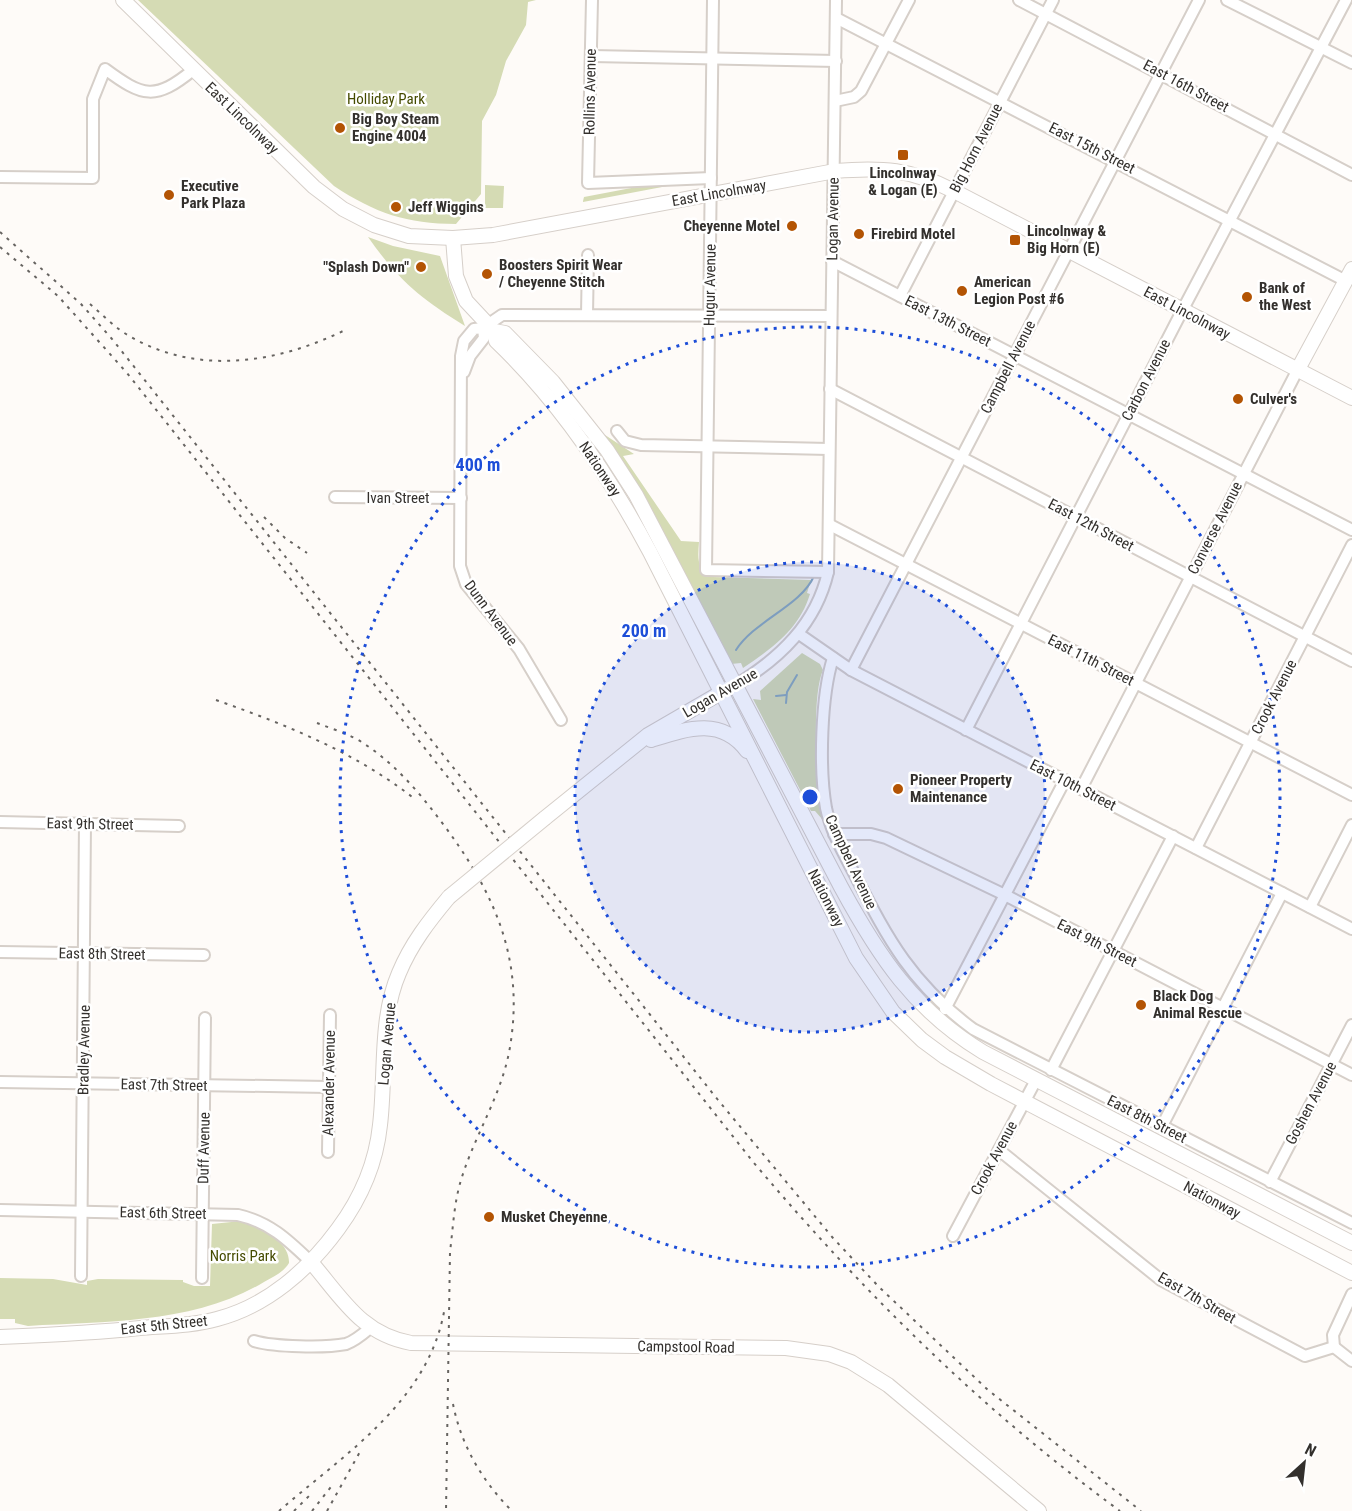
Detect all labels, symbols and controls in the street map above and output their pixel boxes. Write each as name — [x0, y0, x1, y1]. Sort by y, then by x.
street label: Rollins Avenue — [580, 49, 600, 135]
street label: East 16th Street — [1140, 56, 1232, 116]
street label: East Lincolnway — [201, 78, 283, 158]
park label: Holliday Park — [347, 90, 425, 108]
street label: Big Horn Avenue — [946, 100, 1006, 196]
place label: Big Boy Steam Engine 4004 — [352, 110, 439, 145]
street label: East 15th Street — [1046, 119, 1138, 177]
marker: Big Boy Steam Engine 4004 — [333, 121, 347, 135]
marker: Lincolnway & Logan (E) — [896, 148, 910, 162]
place label: Lincolnway & Logan (E) — [868, 164, 938, 199]
street label: East Lincolnway — [670, 176, 768, 210]
place label: Executive Park Plaza — [181, 177, 245, 212]
street label: Logan Avenue — [823, 177, 843, 261]
marker: Executive Park Plaza — [162, 188, 176, 202]
place label: Jeff Wiggins — [408, 198, 484, 216]
marker: Jeff Wiggins — [389, 200, 403, 214]
place label: Cheyenne Motel — [683, 217, 780, 235]
marker: Cheyenne Motel — [785, 219, 799, 233]
place label: Lincolnway & Big Horn (E) — [1027, 222, 1106, 257]
place label: Firebird Motel — [871, 225, 955, 243]
marker: Firebird Motel — [852, 227, 866, 241]
marker: Lincolnway & Big Horn (E) — [1008, 233, 1022, 247]
street label: Hugur Avenue — [700, 244, 720, 326]
place label: Boosters Spirit Wear / Cheyenne Stitch — [499, 256, 623, 291]
place label: "Splash Down" — [323, 258, 409, 276]
marker: "Splash Down" — [414, 260, 428, 274]
marker: Boosters Spirit Wear / Cheyenne Stitch — [480, 267, 494, 281]
place label: American Legion Post #6 — [974, 273, 1065, 308]
place label: Bank of the West — [1259, 279, 1312, 314]
street label: East Lincolnway — [1141, 283, 1233, 343]
marker: American Legion Post #6 — [955, 284, 969, 298]
marker: Bank of the West — [1240, 290, 1254, 304]
street label: East 13th Street — [902, 292, 994, 350]
street label: Campbell Avenue — [977, 317, 1039, 417]
street label: Carbon Avenue — [1118, 336, 1174, 424]
place label: Culver's — [1250, 390, 1297, 408]
marker: Culver's — [1231, 392, 1245, 406]
street label: Nationway — [575, 438, 625, 500]
text: 400 m — [456, 454, 500, 475]
street label: Converse Avenue — [1184, 479, 1246, 577]
street label: Ivan Street — [366, 489, 430, 507]
street label: East 12th Street — [1045, 495, 1137, 555]
street label: Dunn Avenue — [461, 577, 521, 649]
text: 200 m — [622, 620, 666, 641]
street label: East 11th Street — [1045, 631, 1137, 689]
street label: Crook Avenue — [1248, 657, 1300, 737]
street label: Logan Avenue — [679, 664, 761, 722]
street label: East 10th Street — [1027, 756, 1119, 814]
place label: Pioneer Property Maintenance — [910, 771, 1012, 806]
marker: Pioneer Property Maintenance — [891, 782, 905, 796]
centre of rings — [800, 787, 820, 807]
street label: Campbell Avenue — [821, 812, 881, 912]
street label: East 9th Street — [46, 814, 134, 834]
street label: Nationway — [804, 866, 848, 930]
street label: East 9th Street — [1054, 915, 1140, 971]
street label: East 8th Street — [58, 944, 146, 964]
place label: Black Dog Animal Rescue — [1153, 987, 1242, 1022]
marker: Black Dog Animal Rescue — [1134, 998, 1148, 1012]
street label: Logan Avenue — [374, 1002, 400, 1086]
street label: Bradley Avenue — [74, 1005, 94, 1095]
street label: Alexander Avenue — [319, 1030, 339, 1136]
street label: Goshen Avenue — [1282, 1058, 1340, 1148]
street label: East 7th Street — [120, 1075, 208, 1095]
street label: East 8th Street — [1104, 1091, 1190, 1147]
street label: Duff Avenue — [194, 1112, 214, 1184]
street label: Crook Avenue — [967, 1118, 1021, 1198]
street label: Nationway — [1180, 1177, 1244, 1223]
street label: East 6th Street — [119, 1203, 207, 1223]
place label: Musket Cheyenne — [501, 1208, 608, 1226]
marker: Musket Cheyenne — [482, 1210, 496, 1224]
park label: Norris Park — [210, 1247, 276, 1265]
street label: East 7th Street — [1155, 1268, 1239, 1328]
street label: East 5th Street — [120, 1311, 208, 1339]
street label: Campstool Road — [637, 1337, 735, 1357]
north arrow — [1274, 1433, 1334, 1493]
text: N — [1302, 1439, 1319, 1461]

